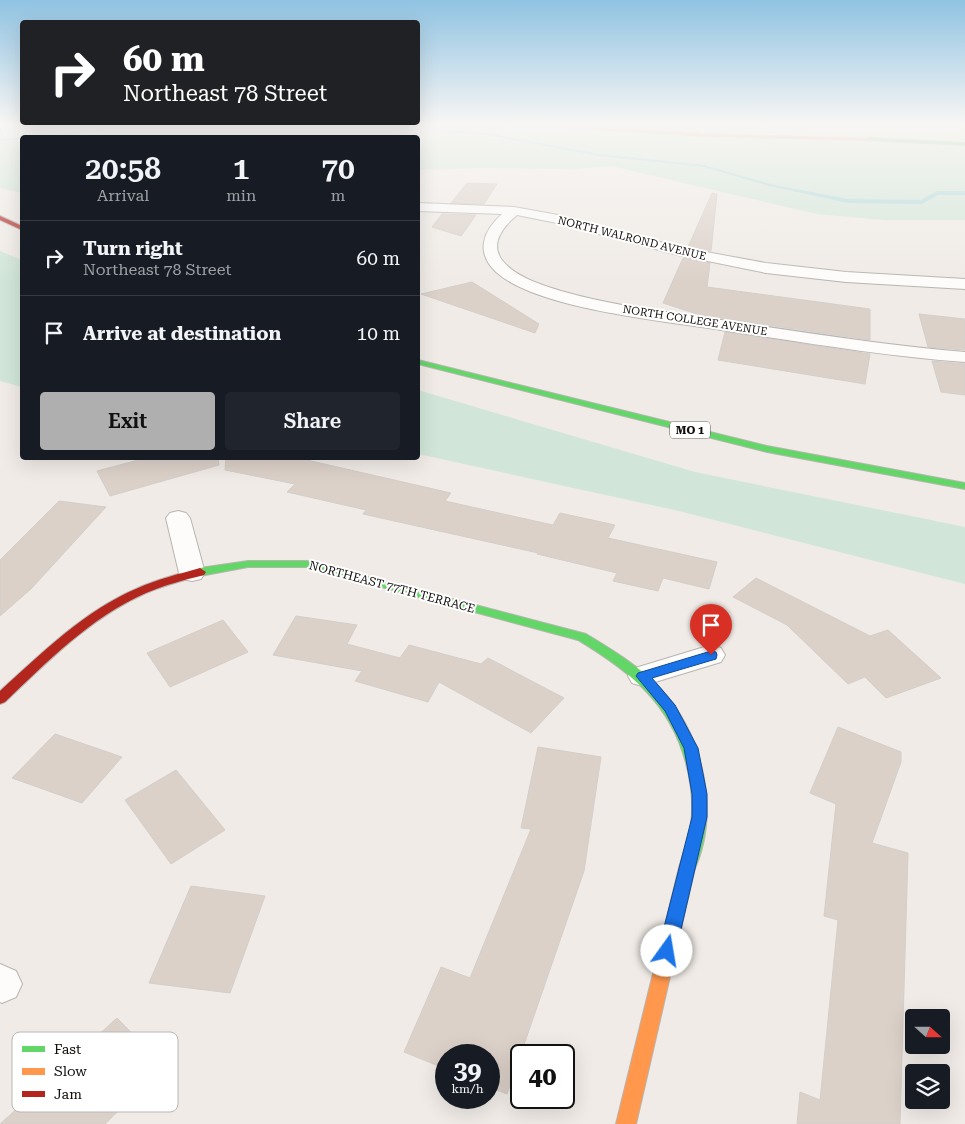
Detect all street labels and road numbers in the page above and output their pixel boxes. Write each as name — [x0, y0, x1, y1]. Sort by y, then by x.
street label: NORTH WALROND AVENUE — [556, 214, 707, 263]
street label: NORTH COLLEGE AVENUE — [622, 303, 768, 338]
road number: MO 1 — [670, 422, 710, 438]
street label: NORTHEAST 77TH TERRACE — [307, 558, 477, 616]

